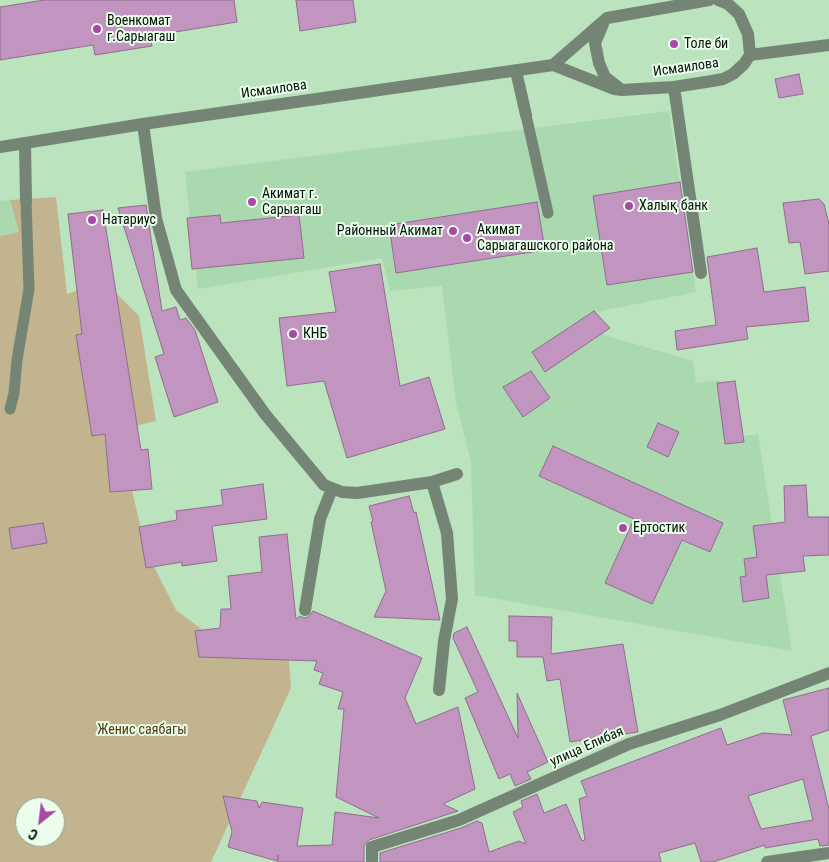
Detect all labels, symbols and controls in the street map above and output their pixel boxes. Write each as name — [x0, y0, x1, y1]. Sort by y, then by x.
place label: Военкомат г.Сарыагаш — [107, 13, 175, 46]
marker: Военкомат г.Сарыагаш — [91, 23, 103, 35]
place label: Толе би — [684, 36, 728, 52]
marker: Толе би — [668, 38, 680, 50]
street label: Исмаилова — [652, 55, 720, 81]
street label: Исмаилова — [240, 77, 308, 103]
place label: Акимат г. Сарыагаш — [262, 186, 322, 218]
marker: Акимат г. Сарыагаш — [246, 196, 258, 208]
place label: Халық банк — [639, 198, 708, 214]
marker: Халық банк — [623, 200, 635, 212]
place label: Натариус — [102, 212, 156, 228]
marker: Натариус — [86, 214, 98, 226]
place label: Акимат Сарыагашского района — [477, 222, 614, 254]
place label: Районный Акимат — [337, 223, 443, 239]
marker: Районный Акимат — [447, 225, 459, 237]
marker: Акимат Сарыагашского района — [461, 232, 473, 244]
place label: КНБ — [303, 326, 327, 342]
marker: КНБ — [287, 328, 299, 340]
place label: Ертостик — [633, 520, 685, 536]
marker: Ертостик — [617, 522, 629, 534]
park label: Женис саябагы — [97, 722, 187, 738]
street label: улица Елибая — [548, 723, 626, 771]
north arrow — [15, 797, 65, 847]
text: С — [26, 825, 41, 843]

